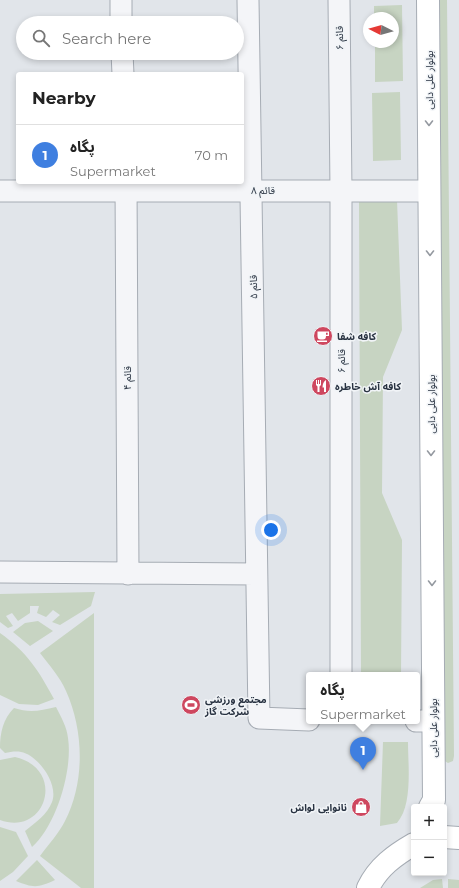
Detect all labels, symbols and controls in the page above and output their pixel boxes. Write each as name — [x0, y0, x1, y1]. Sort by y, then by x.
north arrow — [363, 12, 399, 48]
search box — [16, 16, 244, 60]
street label: قائم ۶ — [333, 25, 347, 50]
icon: search — [30, 27, 52, 49]
text: Search here — [62, 29, 151, 48]
street label: بولوار علی دایی — [423, 50, 436, 109]
text: Nearby — [32, 88, 96, 108]
one-way arrow — [425, 120, 433, 126]
text: پگاه — [70, 137, 95, 156]
text: 1 — [42, 147, 48, 163]
text: 70 m — [195, 147, 228, 163]
text: Supermarket — [70, 163, 156, 179]
street label: قائم ۸ — [251, 184, 276, 198]
one-way arrow — [426, 250, 434, 256]
street label: قائم ۵ — [247, 274, 261, 299]
cafe icon: کافه شفا — [312, 325, 334, 347]
place label: کافه شفا — [337, 330, 377, 343]
street label: قائم ۶ — [335, 348, 349, 373]
street label: قائم ۴ — [121, 365, 135, 390]
street label: بولوار علی دایی — [425, 374, 438, 433]
restaurant icon: کافه آش خاطره — [310, 375, 332, 397]
place label: کافه آش خاطره — [335, 380, 402, 393]
one-way arrow — [427, 450, 435, 456]
your location — [261, 520, 281, 540]
one-way arrow — [428, 580, 436, 586]
popup — [306, 672, 420, 724]
text: پگاه — [320, 680, 345, 699]
place label: مجتمع ورزشی شرکت گاز — [204, 693, 267, 718]
sports icon: مجتمع ورزشی شرکت گاز — [180, 694, 202, 716]
street label: بولوار علی دایی — [427, 698, 440, 757]
text: Supermarket — [320, 706, 406, 722]
pin: 1 — [350, 737, 376, 770]
shop icon: نانوایی لواش — [350, 796, 372, 818]
place label: نانوایی لواش — [290, 801, 347, 814]
map controls — [411, 804, 447, 876]
button: + — [411, 804, 447, 840]
button: − — [411, 840, 447, 876]

